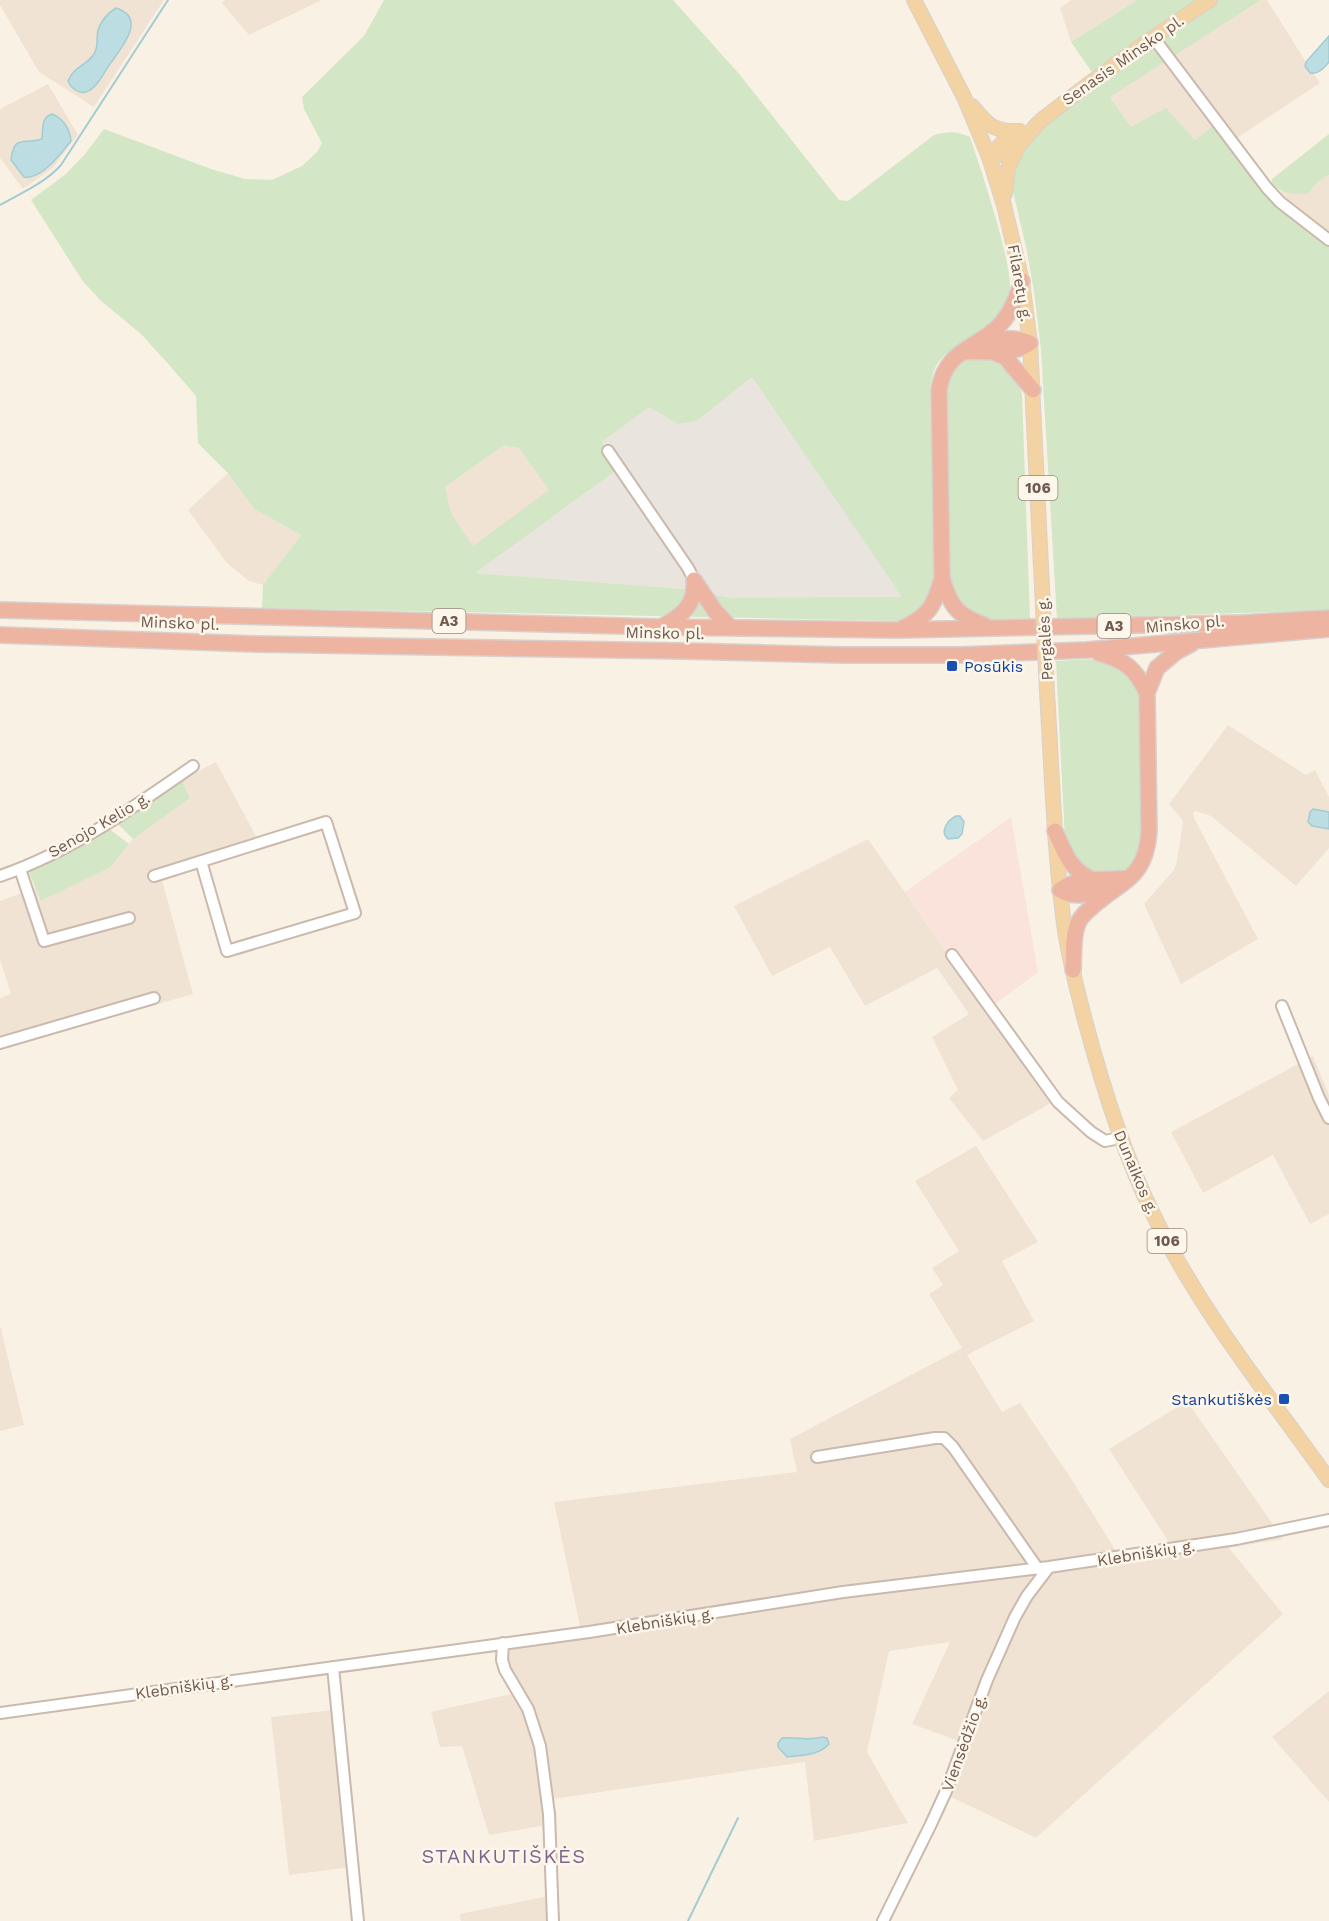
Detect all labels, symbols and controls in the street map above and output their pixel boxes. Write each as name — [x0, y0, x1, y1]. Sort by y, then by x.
street label: Senasis Minsko pl. — [1058, 11, 1188, 109]
street label: Filaretų g. — [1004, 243, 1036, 323]
road number: 106 — [1018, 476, 1058, 500]
street label: Pergalės g. — [1033, 597, 1057, 681]
road number: A3 — [432, 609, 466, 633]
street label: Minsko pl. — [1145, 611, 1225, 637]
street label: Minsko pl. — [140, 612, 220, 634]
road number: A3 — [1098, 614, 1130, 638]
street label: Minsko pl. — [625, 623, 705, 643]
place label: Posūkis — [964, 657, 1023, 676]
marker: Posūkis — [945, 659, 959, 673]
street label: Senojo Kelio g. — [45, 788, 153, 862]
street label: Dunaikos g. — [1110, 1127, 1162, 1217]
road number: 106 — [1148, 1229, 1186, 1253]
place label: Stankutiškės — [1171, 1390, 1272, 1409]
marker: Stankutiškės — [1277, 1392, 1291, 1406]
street label: Klebniškių g. — [1096, 1536, 1196, 1570]
street label: Klebniškių g. — [615, 1604, 715, 1638]
street label: Klebniškių g. — [134, 1671, 234, 1703]
street label: Viensėdžio g. — [938, 1692, 990, 1794]
district label: STANKUTIŠKĖS — [421, 1844, 587, 1868]

